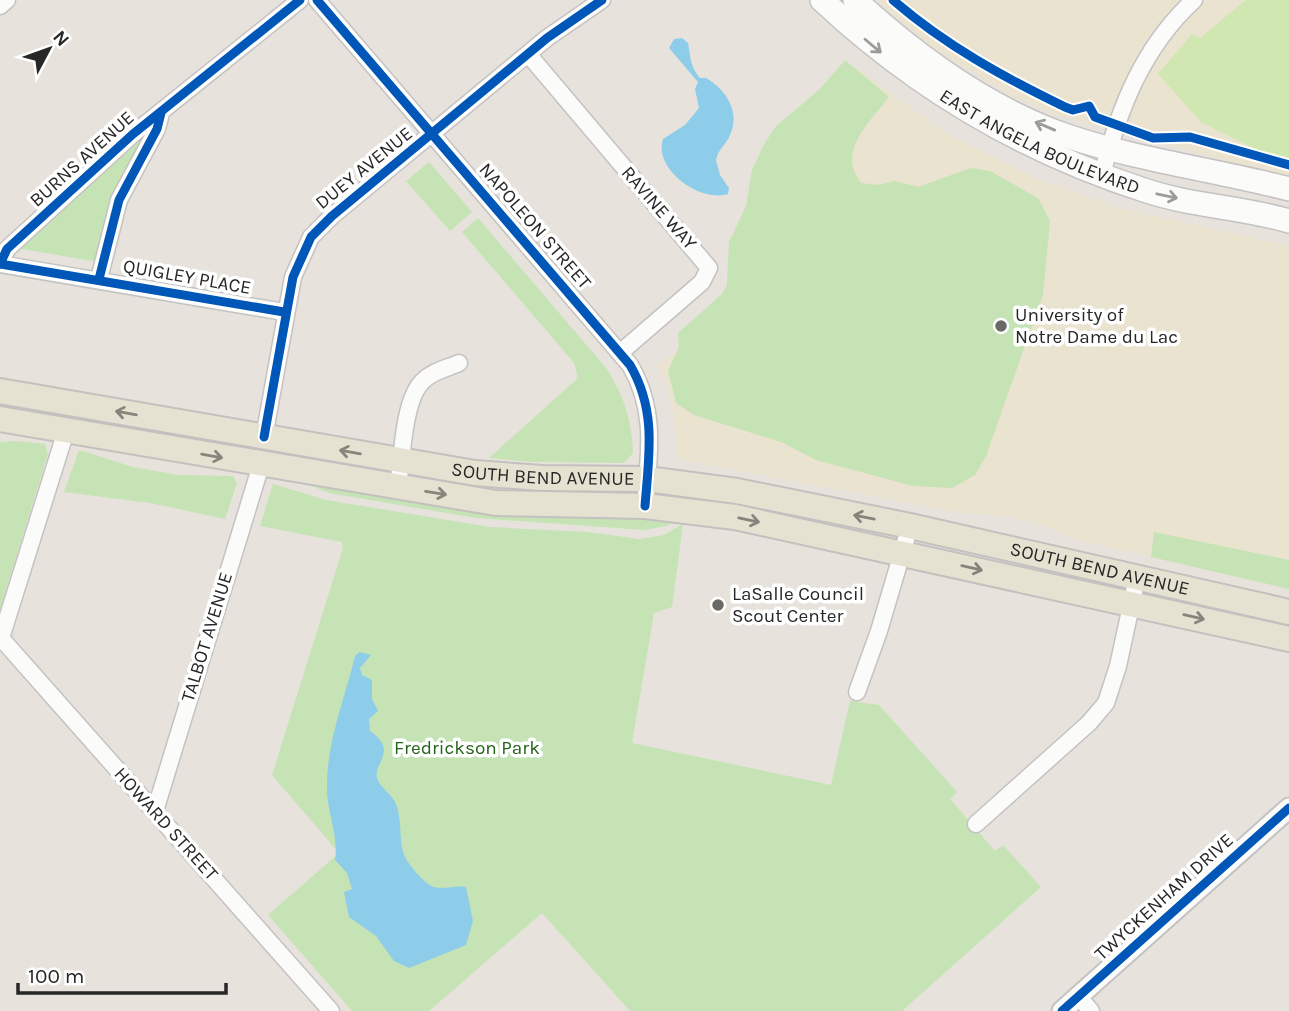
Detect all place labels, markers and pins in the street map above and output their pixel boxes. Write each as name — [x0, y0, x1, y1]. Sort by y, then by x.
place label: University of Notre Dame du Lac — [1015, 304, 1178, 348]
marker: University of Notre Dame du Lac — [993, 318, 1009, 334]
place label: LaSalle Council Scout Center — [732, 583, 864, 627]
marker: LaSalle Council Scout Center — [710, 597, 726, 613]

